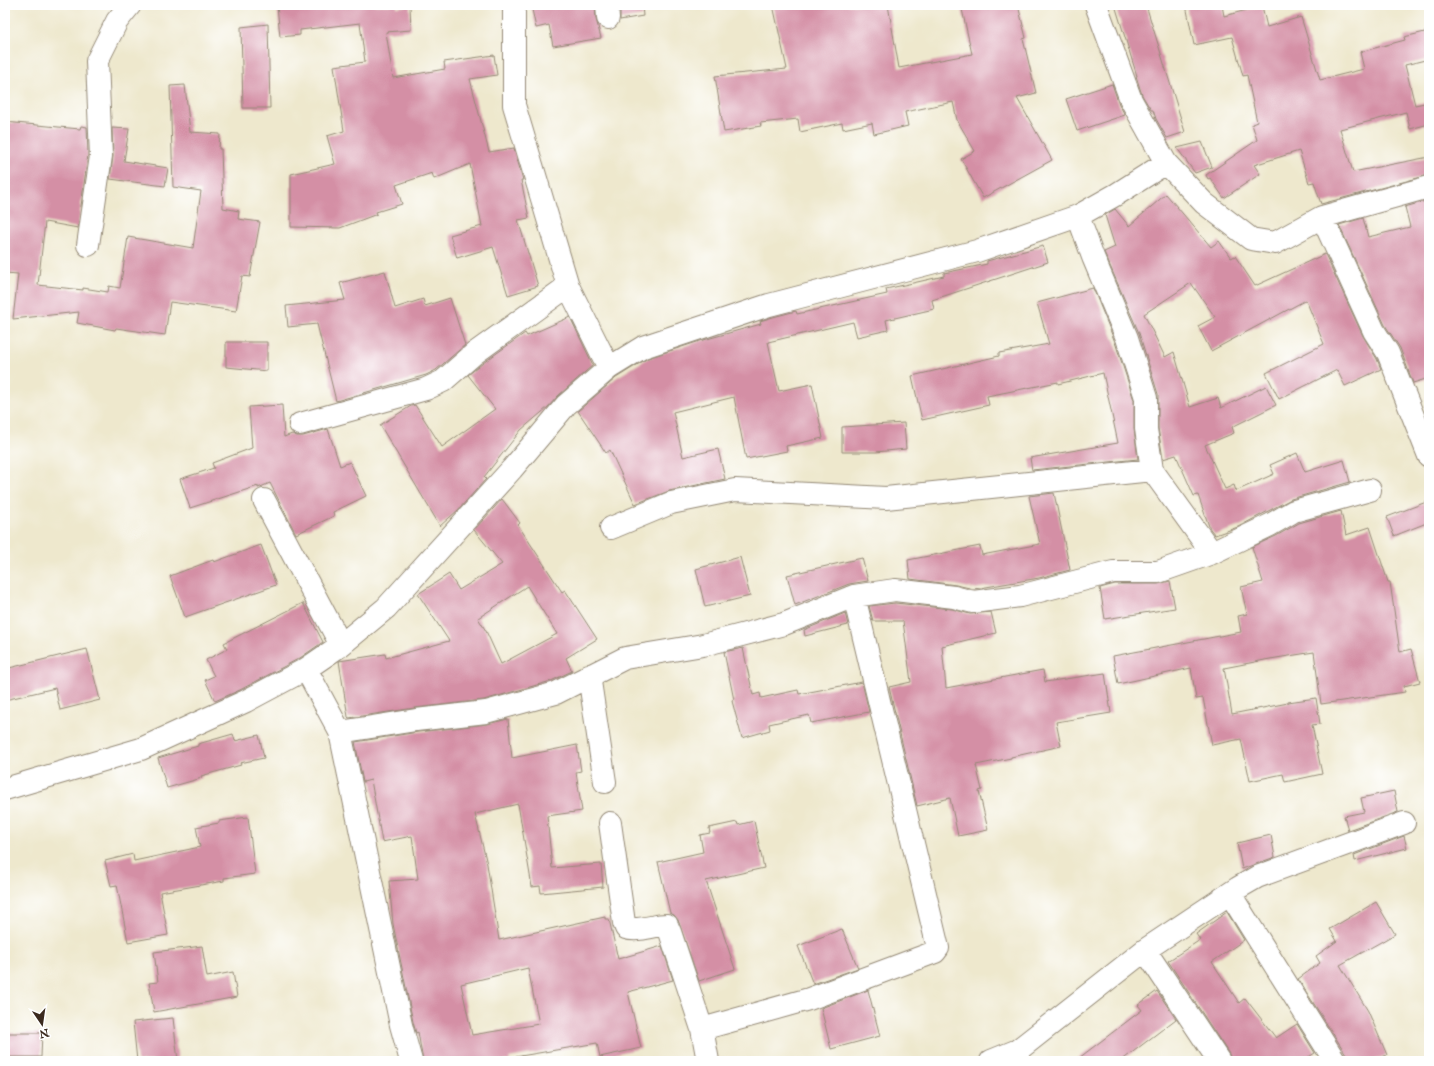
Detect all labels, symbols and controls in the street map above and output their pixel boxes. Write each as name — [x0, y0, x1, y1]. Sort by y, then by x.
north arrow — [22, 1004, 62, 1044]
text: N — [37, 1025, 51, 1041]

